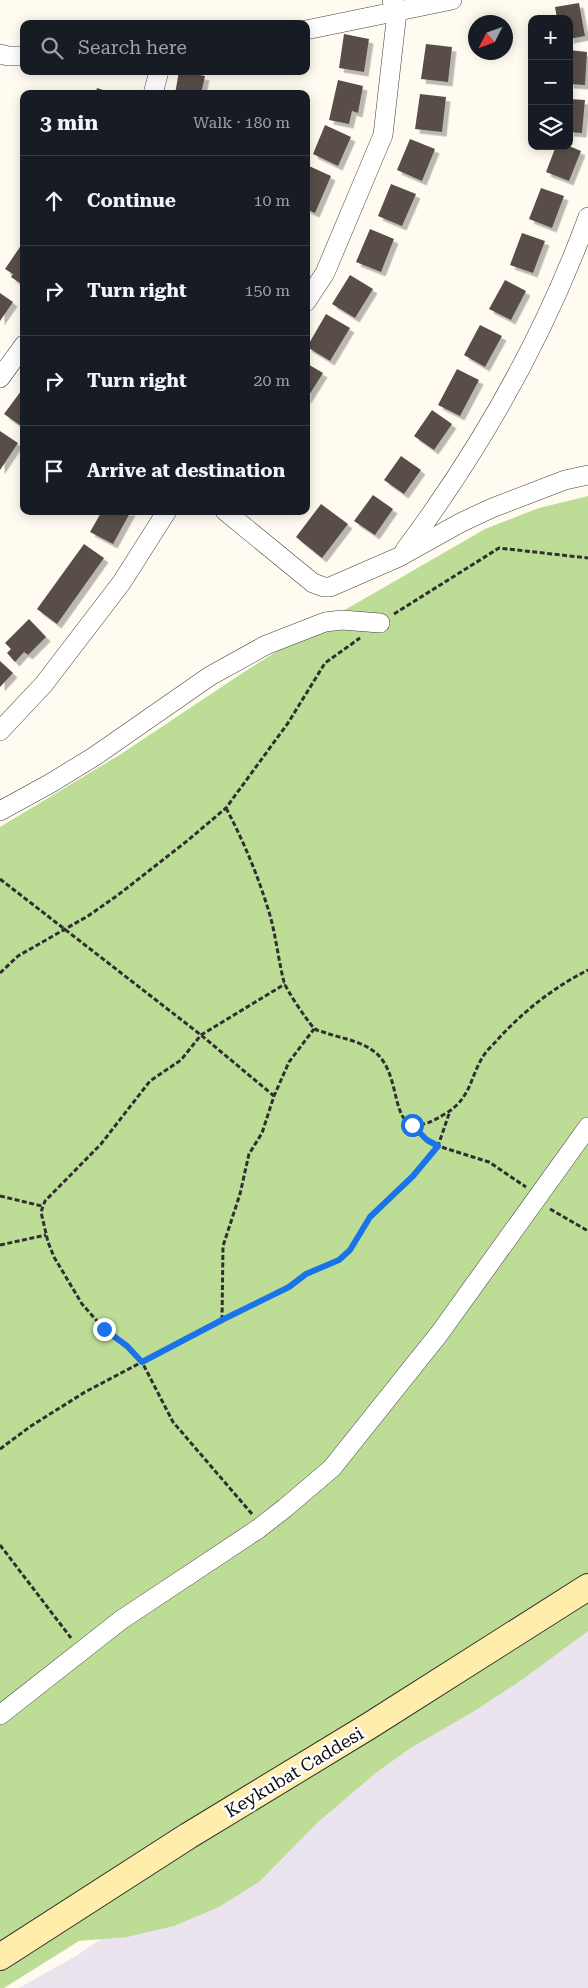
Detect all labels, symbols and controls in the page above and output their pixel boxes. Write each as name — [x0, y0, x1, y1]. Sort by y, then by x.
north arrow — [468, 15, 513, 60]
map controls — [528, 15, 573, 150]
button: + — [528, 15, 573, 60]
search box — [20, 20, 310, 75]
icon: search — [38, 34, 66, 62]
text: Search here — [78, 36, 187, 59]
button: − — [528, 60, 573, 105]
button: layers — [528, 105, 573, 150]
text: 3 min — [40, 111, 98, 135]
text: Walk · 180 m — [193, 113, 290, 132]
icon: ahead — [40, 187, 68, 215]
text: Continue — [87, 189, 176, 212]
text: 10 m — [253, 191, 290, 210]
icon: right — [40, 277, 68, 305]
text: Turn right — [87, 279, 187, 302]
text: 150 m — [244, 281, 290, 300]
icon: right — [40, 367, 68, 395]
text: Turn right — [87, 369, 187, 392]
text: 20 m — [253, 371, 290, 390]
icon: arrive — [40, 457, 68, 485]
text: Arrive at destination — [87, 459, 285, 482]
route start — [401, 1114, 424, 1137]
route end — [93, 1318, 116, 1341]
street label: Keykubat Caddesi — [221, 1722, 367, 1822]

